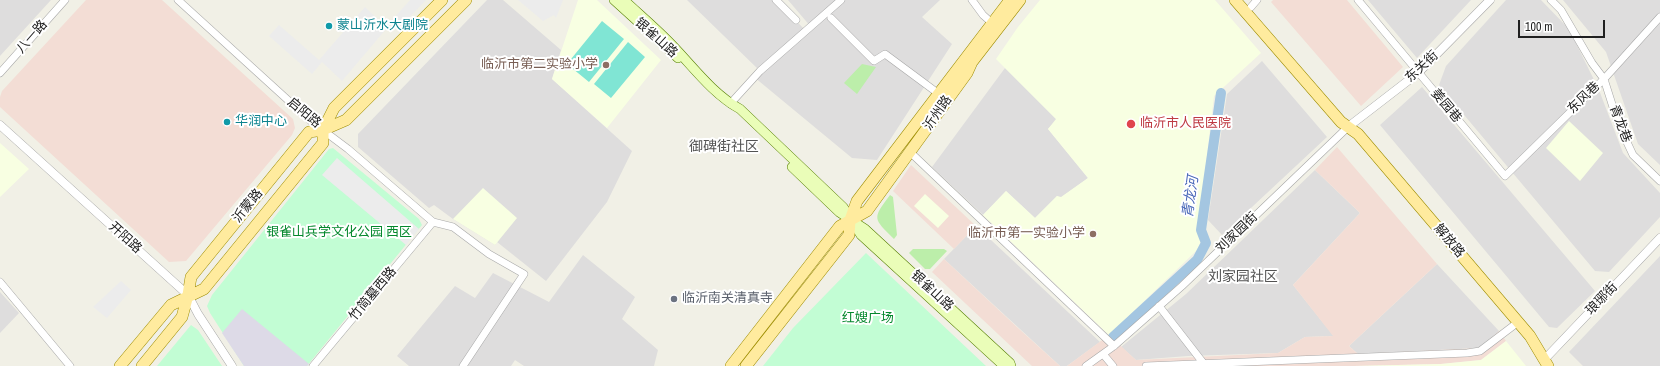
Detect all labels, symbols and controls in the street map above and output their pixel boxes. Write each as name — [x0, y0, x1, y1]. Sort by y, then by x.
scale bar — [1520, 12, 1607, 38]
street label: 银雀山路 — [631, 15, 681, 61]
street label: 八一路 — [13, 17, 51, 57]
place label: 蒙山沂水大剧院 — [337, 18, 428, 34]
text: 100 m — [1525, 19, 1552, 35]
marker: 蒙山沂水大剧院 — [324, 21, 334, 31]
street label: 东关街 — [1402, 48, 1442, 86]
place label: 临沂市第二实验小学 — [481, 57, 598, 73]
marker: 临沂市第二实验小学 — [601, 60, 611, 70]
street label: 东风巷 — [1565, 79, 1603, 117]
street label: 姜园巷 — [1427, 86, 1465, 126]
street label: 沂州路 — [920, 93, 956, 133]
street label: 启阳路 — [284, 94, 324, 132]
street label: 青龙巷 — [1606, 103, 1634, 145]
place label: 华润中心 — [235, 114, 287, 130]
place label: 临沂市人民医院 — [1140, 116, 1231, 132]
marker: 华润中心 — [222, 117, 232, 127]
marker: 临沂市人民医院 — [1125, 118, 1137, 130]
district label: 御碑街社区 — [689, 139, 759, 155]
water label: 青龙河 — [1180, 175, 1202, 219]
street label: 沂蒙路 — [230, 186, 266, 226]
street label: 刘家园街 — [1213, 209, 1261, 257]
street label: 开阳路 — [105, 219, 145, 257]
street label: 解放路 — [1430, 221, 1468, 261]
park label: 银雀山兵学文化公园 西区 — [266, 225, 412, 241]
place label: 临沂市第一实验小学 — [968, 226, 1085, 242]
marker: 临沂市第一实验小学 — [1088, 229, 1098, 239]
street label: 竹简墓西路 — [346, 264, 400, 324]
street label: 银雀山路 — [908, 268, 956, 314]
district label: 刘家园社区 — [1208, 269, 1278, 285]
street label: 琅琊街 — [1583, 280, 1621, 318]
place label: 临沂南关清真寺 — [682, 291, 773, 307]
marker: 临沂南关清真寺 — [669, 294, 679, 304]
park label: 红嫂广场 — [842, 311, 894, 327]

